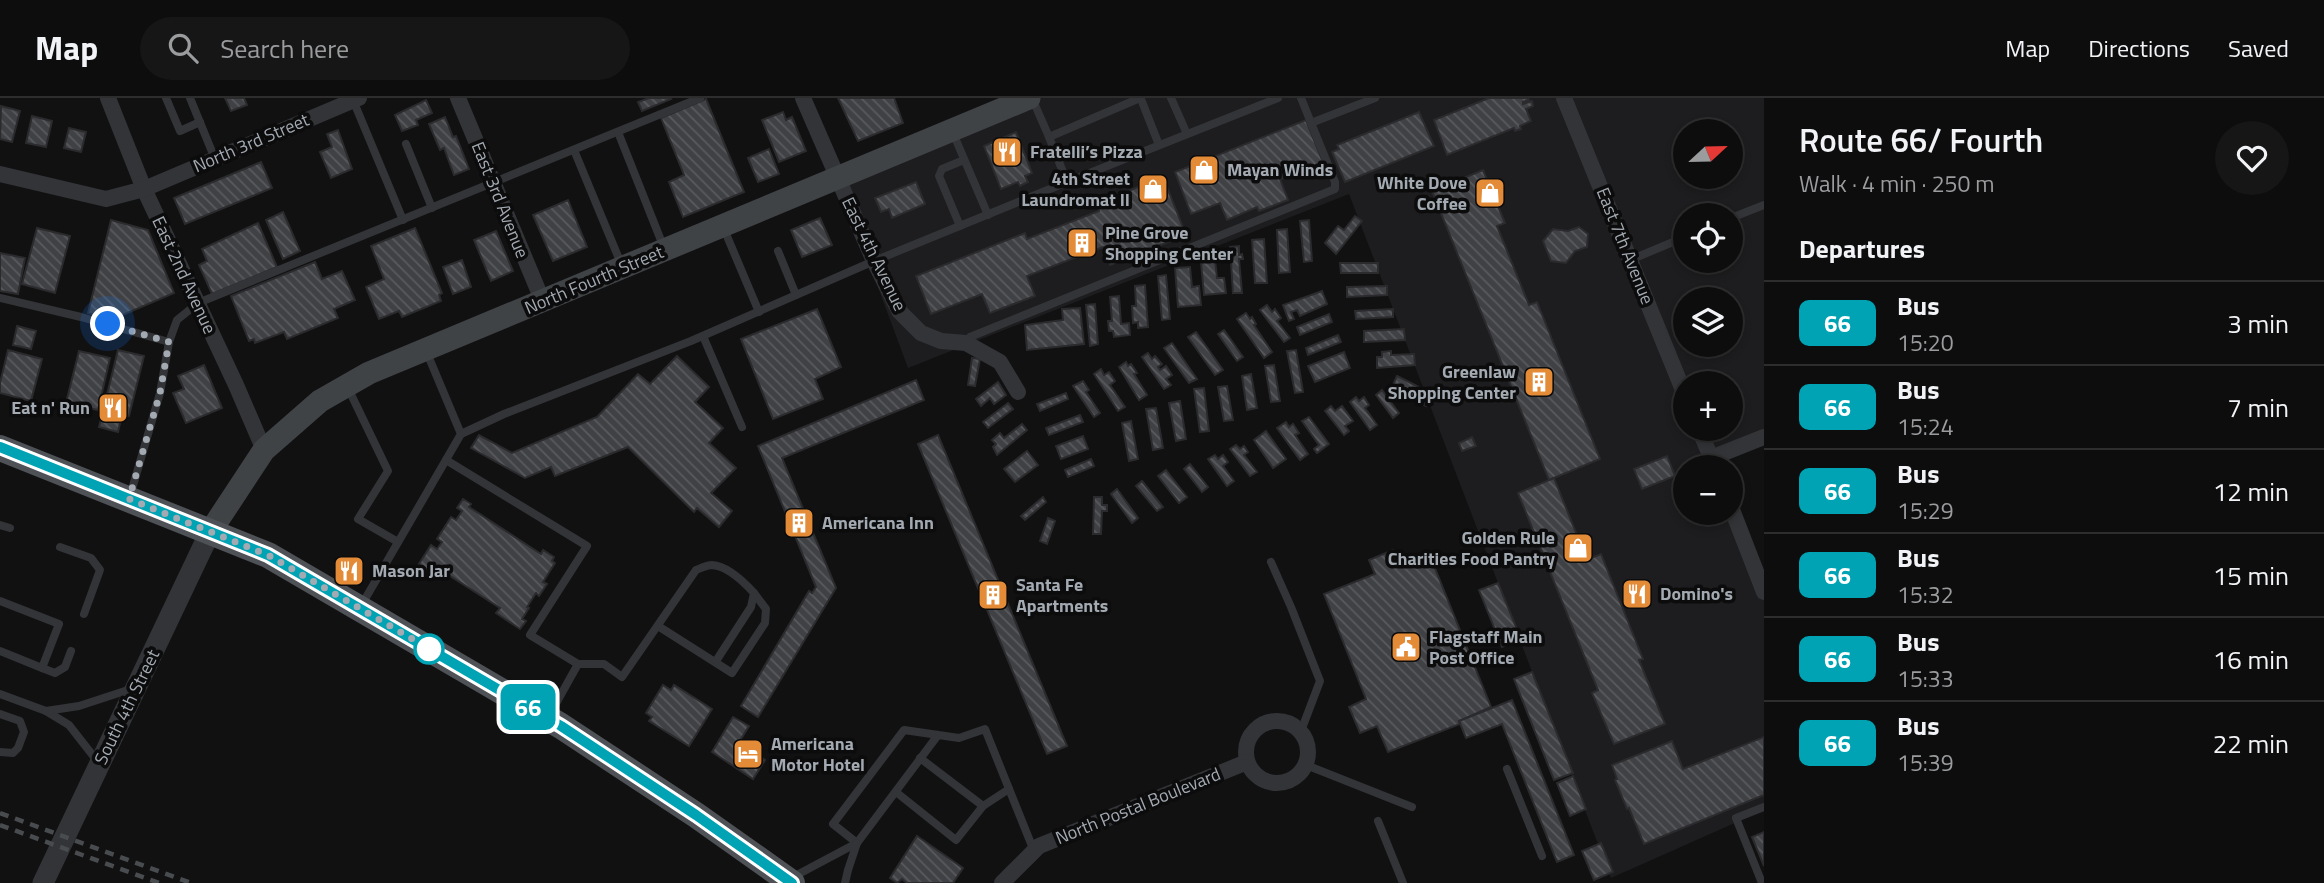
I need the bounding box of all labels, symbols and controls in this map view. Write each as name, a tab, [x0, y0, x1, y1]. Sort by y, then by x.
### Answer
search box	[140, 17, 630, 80]
text: Map	[35, 23, 98, 73]
icon: search	[164, 29, 202, 67]
text: Search here	[220, 29, 349, 68]
text: Map	[2005, 30, 2050, 66]
text: Directions	[2088, 30, 2190, 66]
text: Saved	[2228, 30, 2289, 66]
street label: North 3rd Street	[189, 106, 314, 179]
text: Route 66/ Fourth	[1799, 115, 2043, 165]
north arrow	[1673, 119, 1743, 189]
map controls	[1673, 119, 1743, 525]
button: heart	[2215, 121, 2289, 195]
restaurant icon: Fratelli’s Pizza	[990, 135, 1024, 169]
street label: East 3rd Avenue	[465, 138, 536, 262]
place label: Fratelli’s Pizza	[1030, 138, 1143, 165]
shop icon: Mayan Winds	[1187, 153, 1221, 187]
place label: Mayan Winds	[1227, 156, 1333, 183]
place label: 4th Street Laundromat II	[1021, 165, 1130, 213]
text: Walk · 4 min · 250 m	[1799, 166, 1995, 201]
place label: White Dove Coffee	[1377, 169, 1467, 217]
shop icon: 4th Street Laundromat II	[1136, 172, 1170, 206]
shop icon: White Dove Coffee	[1473, 176, 1507, 210]
street label: East 7th Avenue	[1590, 183, 1661, 308]
street label: East 4th Avenue	[835, 192, 914, 315]
button: locate	[1673, 203, 1743, 273]
street label: East 2nd Avenue	[145, 211, 224, 338]
place label: Pine Grove Shopping Center	[1105, 219, 1234, 267]
building icon: Pine Grove Shopping Center	[1065, 226, 1099, 260]
text: Departures	[1799, 229, 1925, 268]
street label: North Fourth Street	[520, 238, 668, 321]
text: Bus	[1897, 286, 1939, 325]
button: layers	[1673, 287, 1743, 357]
text: 3 min	[2227, 304, 2289, 343]
text: 66	[1824, 305, 1851, 341]
your location	[90, 306, 125, 341]
text: 15:20	[1897, 325, 1954, 360]
place label: Greenlaw Shopping Center	[1388, 358, 1516, 406]
building icon: Greenlaw Shopping Center	[1522, 365, 1556, 399]
text: Bus	[1897, 370, 1939, 409]
button: +	[1673, 371, 1743, 441]
text: 7 min	[2227, 388, 2289, 427]
text: 66	[1824, 389, 1851, 425]
restaurant icon: Eat n' Run	[96, 391, 130, 425]
place label: Eat n' Run	[11, 394, 90, 421]
text: 15:24	[1897, 409, 1954, 444]
text: Bus	[1897, 454, 1939, 493]
button: −	[1673, 455, 1743, 525]
text: 12 min	[2213, 472, 2289, 511]
text: 66	[1824, 473, 1851, 509]
text: 15:29	[1897, 493, 1954, 528]
building icon: Americana Inn	[782, 506, 816, 540]
place label: Americana Inn	[822, 509, 934, 536]
place label: Golden Rule Charities Food Pantry	[1388, 524, 1555, 572]
shop icon: Golden Rule Charities Food Pantry	[1561, 531, 1595, 565]
text: Bus	[1897, 538, 1939, 577]
restaurant icon: Mason Jar	[332, 554, 366, 588]
text: 15 min	[2213, 556, 2289, 595]
place label: Mason Jar	[372, 557, 450, 584]
text: 66	[1824, 557, 1851, 593]
place label: Santa Fe Apartments	[1016, 571, 1108, 619]
restaurant icon: Domino's	[1620, 577, 1654, 611]
text: 15:32	[1897, 577, 1954, 612]
building icon: Santa Fe Apartments	[976, 578, 1010, 612]
place label: Domino's	[1660, 580, 1733, 607]
text: Bus	[1897, 622, 1939, 661]
place label: Flagstaff Main Post Office	[1429, 623, 1543, 671]
public building icon: Flagstaff Main Post Office	[1389, 630, 1423, 664]
unlabelled marker	[414, 634, 444, 664]
text: 16 min	[2213, 640, 2289, 679]
text: 66	[1824, 641, 1851, 677]
street label: South 4th Street	[87, 644, 166, 769]
text: 15:33	[1897, 661, 1954, 696]
line badge: 66	[496, 684, 560, 730]
text: 66	[515, 689, 541, 725]
text: Bus	[1897, 706, 1939, 745]
text: 22 min	[2213, 724, 2289, 763]
text: 66	[1824, 725, 1851, 761]
place label: Americana Motor Hotel	[771, 730, 865, 778]
hotel icon: Americana Motor Hotel	[731, 737, 765, 771]
text: 15:39	[1897, 745, 1954, 780]
street label: North Postal Boulevard	[1051, 760, 1224, 851]

